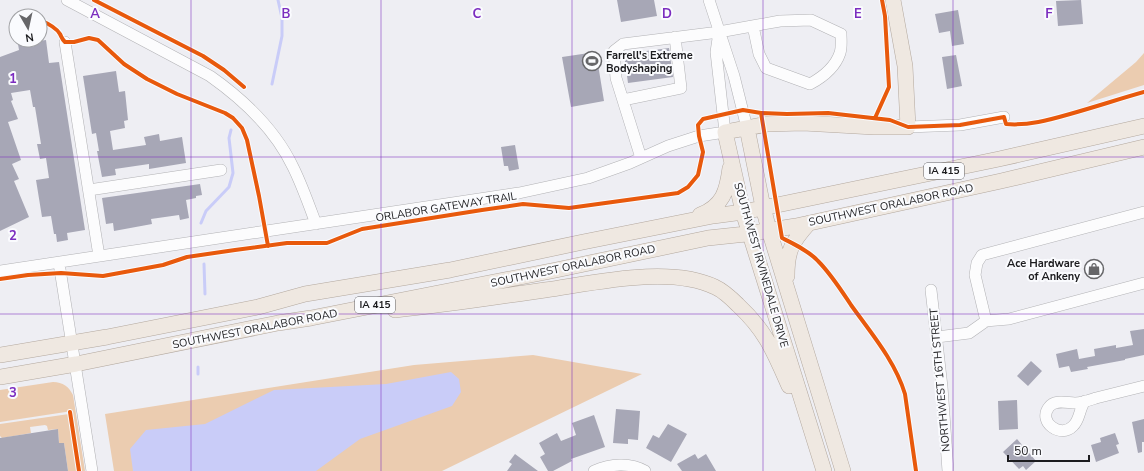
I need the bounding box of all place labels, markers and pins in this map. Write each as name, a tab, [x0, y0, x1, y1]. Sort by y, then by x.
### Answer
place label: Farrell's Extreme Bodyshaping	[606, 48, 693, 76]
sports icon: Farrell's Extreme Bodyshaping	[581, 50, 603, 72]
place label: Ace Hardware of Ankeny	[1007, 256, 1080, 284]
shop icon: Ace Hardware of Ankeny	[1083, 258, 1105, 280]

